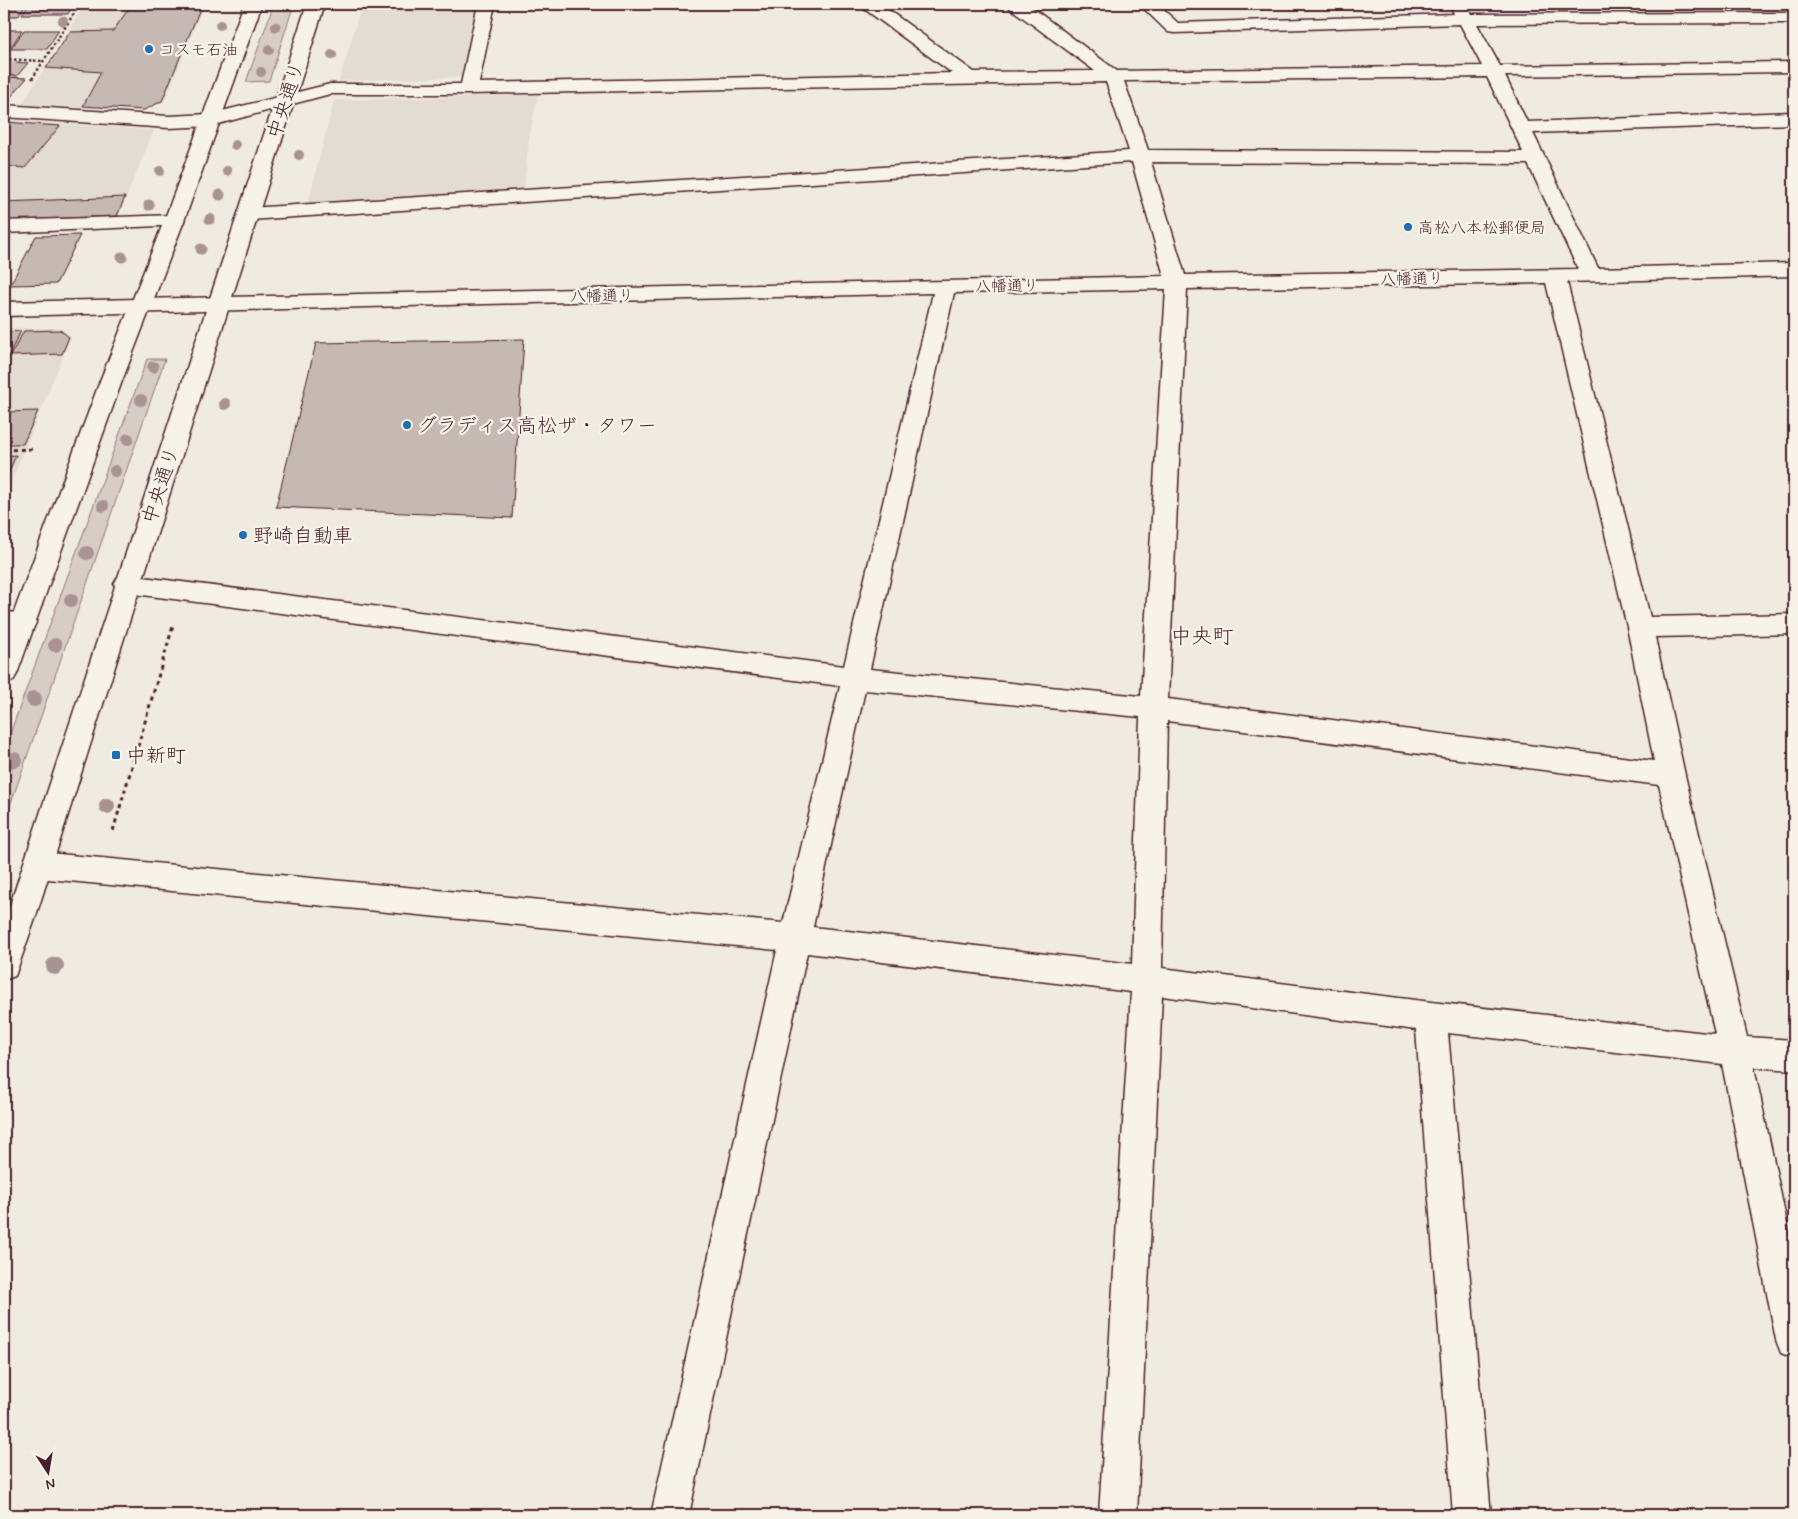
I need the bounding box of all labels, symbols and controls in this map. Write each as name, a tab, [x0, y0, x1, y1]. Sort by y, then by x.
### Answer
place label: コスモ石油	[159, 40, 238, 61]
marker: コスモ石油	[143, 43, 155, 55]
street label: 中央通り	[261, 58, 312, 143]
place label: 高松八本松郵便局	[1418, 218, 1546, 239]
marker: 高松八本松郵便局	[1402, 221, 1414, 233]
street label: 八幡通り	[1380, 268, 1444, 291]
street label: 八幡通り	[975, 275, 1039, 298]
street label: 八幡通り	[570, 285, 634, 308]
place label: グラディス高松ザ・タワー	[417, 413, 657, 440]
marker: グラディス高松ザ・タワー	[401, 419, 413, 431]
street label: 中央通り	[136, 443, 187, 528]
place label: 野崎自動車	[253, 523, 353, 550]
marker: 野崎自動車	[237, 529, 249, 541]
district label: 中央町	[1171, 623, 1234, 651]
place label: 中新町	[126, 743, 186, 770]
marker: 中新町	[110, 749, 122, 761]
north arrow	[22, 1446, 72, 1496]
text: N	[44, 1474, 57, 1494]

